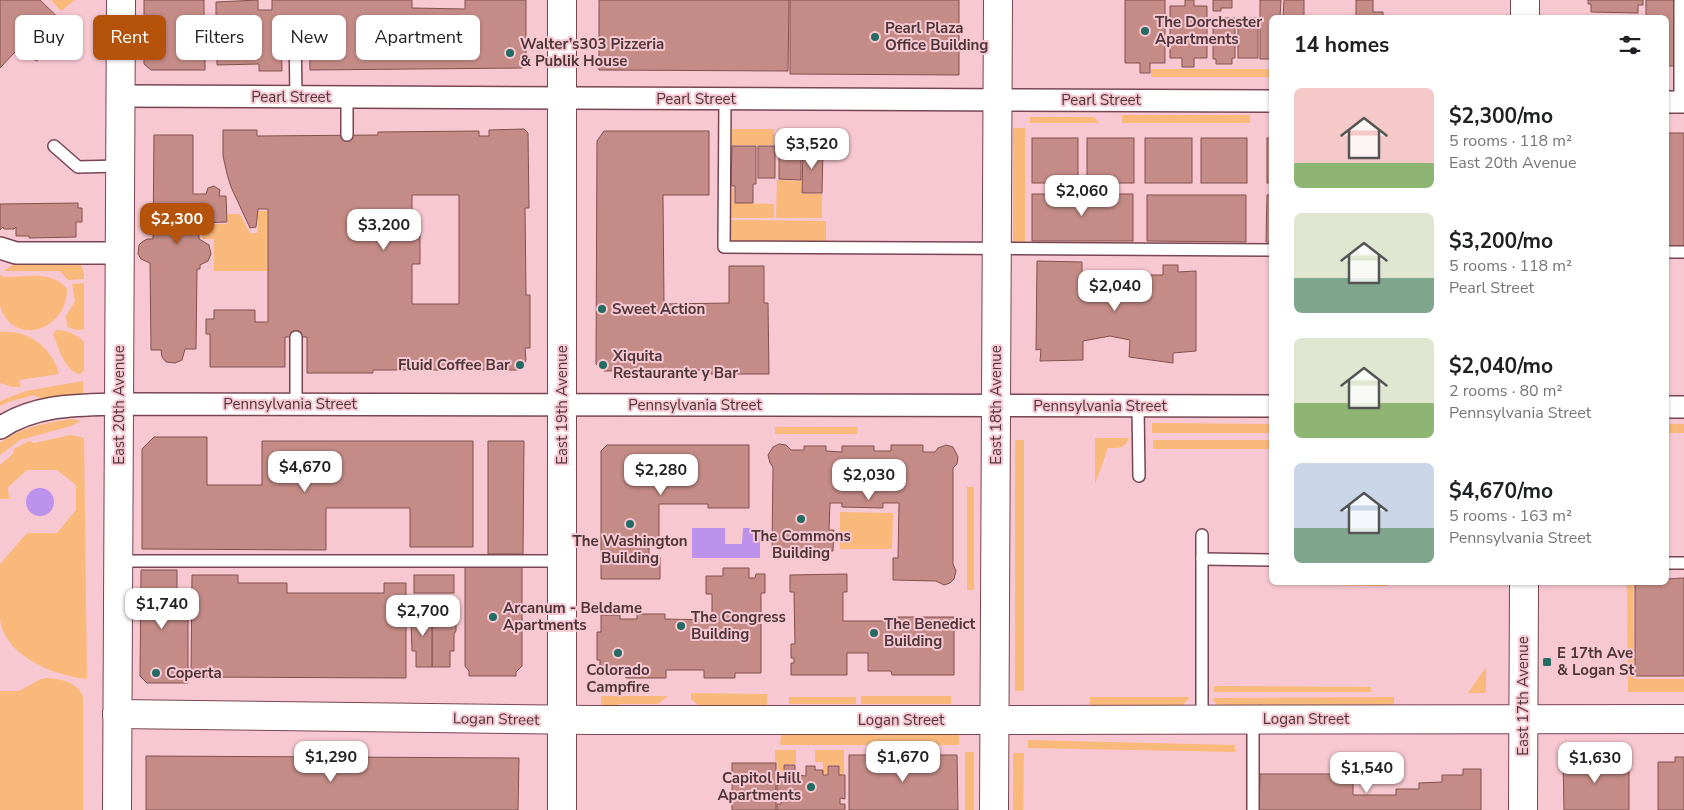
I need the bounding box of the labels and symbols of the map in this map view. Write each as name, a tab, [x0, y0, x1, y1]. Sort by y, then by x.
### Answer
place label: The Dorchester Apartments	[1155, 12, 1262, 49]
place label: Pearl Plaza Office Building	[885, 18, 988, 55]
marker: The Dorchester Apartments	[1139, 25, 1151, 37]
marker: Pearl Plaza Office Building	[869, 31, 881, 43]
place label: Walter’s303 Pizzeria & Publik House	[520, 34, 664, 71]
marker: Walter’s303 Pizzeria & Publik House	[504, 47, 516, 59]
street label: Pearl Street	[251, 87, 332, 107]
street label: Pearl Street	[656, 89, 737, 109]
street label: Pearl Street	[1061, 90, 1142, 110]
pin: $3,520	[771, 128, 853, 170]
pin: $2,060	[1041, 174, 1123, 217]
pin: $2,300	[136, 202, 218, 245]
pin: $3,200	[343, 208, 425, 251]
pin: $2,040	[1074, 270, 1156, 312]
place label: Sweet Action	[612, 299, 705, 319]
marker: Sweet Action	[596, 303, 608, 315]
street label: East 20th Avenue	[109, 345, 129, 465]
street label: East 19th Avenue	[552, 345, 572, 465]
street label: East 18th Avenue	[986, 345, 1006, 465]
place label: Xiquita Restaurante y Bar	[612, 346, 738, 383]
place label: Fluid Coffee Bar	[398, 355, 510, 375]
marker: Fluid Coffee Bar	[514, 359, 526, 371]
marker: Xiquita Restaurante y Bar	[597, 359, 609, 371]
street label: Pennsylvania Street	[223, 394, 357, 414]
street label: Pennsylvania Street	[628, 395, 762, 415]
street label: Pennsylvania Street	[1033, 396, 1167, 416]
pin: $4,670	[264, 450, 346, 493]
pin: $2,280	[620, 454, 702, 496]
pin: $2,030	[828, 458, 910, 501]
marker: The Commons Building	[795, 513, 807, 525]
marker: The Washington Building	[624, 518, 636, 530]
place label: The Commons Building	[751, 526, 851, 563]
place label: The Washington Building	[572, 531, 688, 568]
pin: $1,740	[121, 588, 203, 630]
pin: $2,700	[382, 594, 464, 637]
place label: Arcanum - Beldame Apartments	[503, 598, 642, 635]
place label: The Congress Building	[691, 607, 786, 644]
marker: Arcanum - Beldame Apartments	[487, 611, 499, 623]
place label: The Benedict Building	[884, 614, 976, 651]
marker: The Congress Building	[675, 620, 687, 632]
marker: The Benedict Building	[868, 627, 880, 639]
street label: East 17th Avenue	[1513, 636, 1533, 756]
place label: E 17th Ave & Logan St	[1557, 643, 1634, 680]
marker: Colorado Campfire	[612, 647, 624, 659]
marker: E 17th Ave & Logan St	[1541, 656, 1553, 668]
place label: Colorado Campfire	[586, 660, 650, 697]
place label: Coperta	[166, 663, 222, 683]
marker: Coperta	[150, 667, 162, 679]
street label: Logan Street	[453, 708, 540, 730]
street label: Logan Street	[1263, 709, 1350, 729]
street label: Logan Street	[858, 710, 945, 730]
pin: $1,290	[290, 740, 372, 783]
pin: $1,670	[862, 740, 944, 783]
pin: $1,630	[1554, 742, 1636, 784]
pin: $1,540	[1326, 752, 1408, 794]
place label: Capitol Hill Apartments	[717, 768, 801, 805]
marker: Capitol Hill Apartments	[805, 781, 817, 793]

